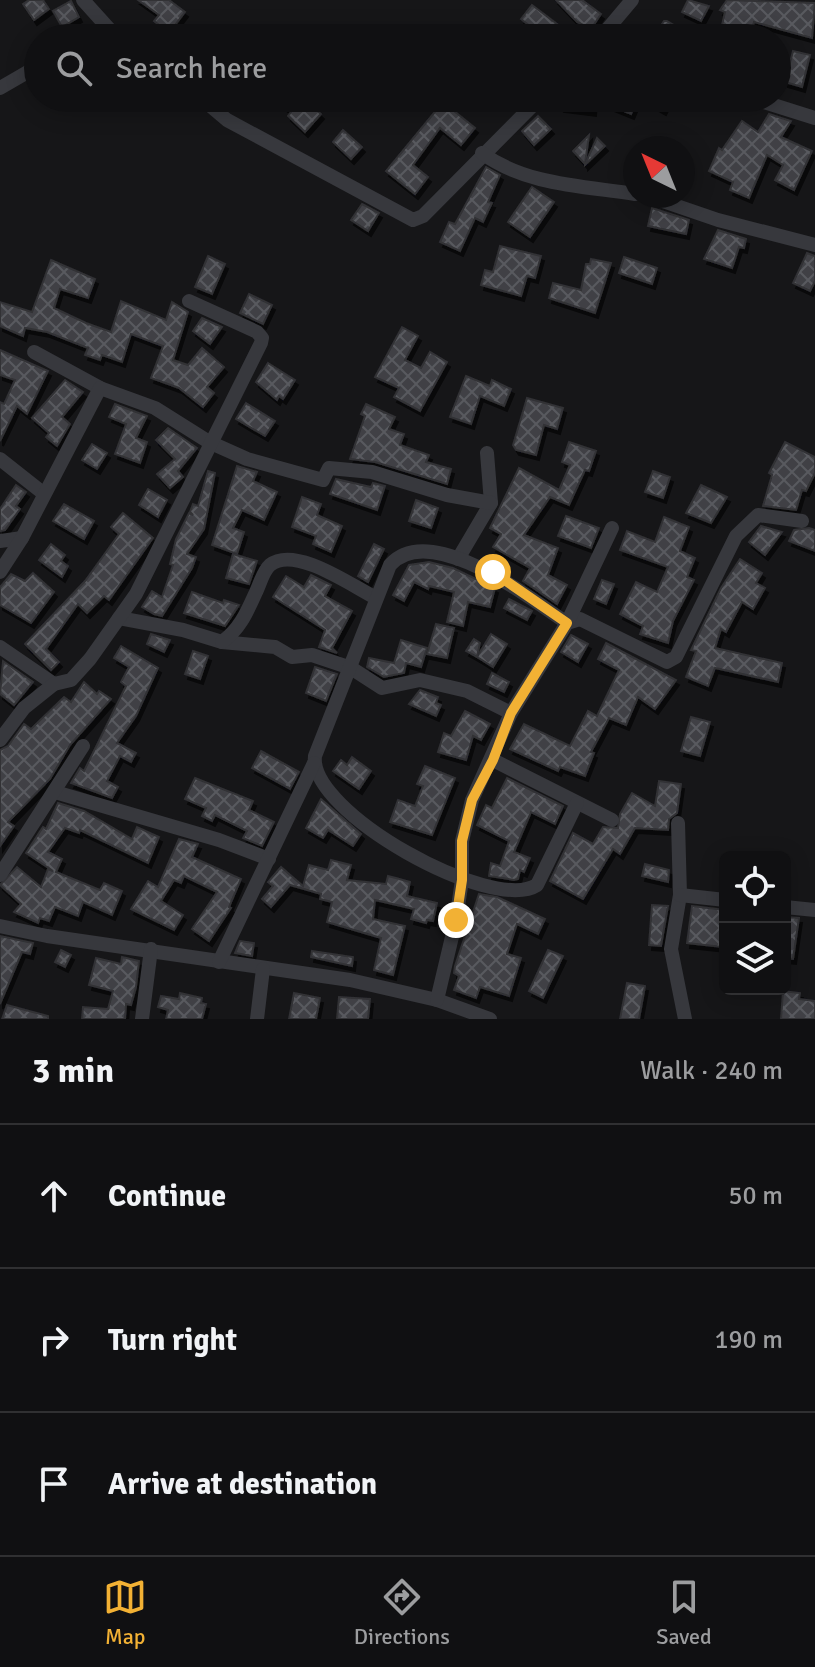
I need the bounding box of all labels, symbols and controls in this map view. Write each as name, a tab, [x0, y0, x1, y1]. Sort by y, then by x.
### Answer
search box	[24, 24, 791, 112]
icon: search	[52, 46, 96, 90]
text: Search here	[116, 50, 267, 87]
north arrow	[623, 136, 695, 208]
route start	[475, 554, 511, 590]
map controls	[719, 851, 791, 995]
button: locate	[719, 851, 791, 923]
route end	[438, 902, 474, 938]
button: layers	[719, 923, 791, 995]
text: 3 min	[32, 1050, 114, 1092]
text: Walk · 240 m	[640, 1055, 783, 1087]
icon: ahead	[32, 1174, 76, 1218]
text: Continue	[108, 1178, 226, 1215]
text: 50 m	[728, 1180, 783, 1212]
icon: right	[32, 1318, 76, 1362]
text: Turn right	[108, 1322, 237, 1359]
text: 190 m	[714, 1324, 783, 1356]
icon: arrive	[32, 1462, 76, 1506]
text: Arrive at destination	[108, 1466, 377, 1503]
tab: Map	[103, 1575, 147, 1650]
tab: Directions	[354, 1575, 450, 1650]
tab: Saved	[656, 1575, 712, 1650]

